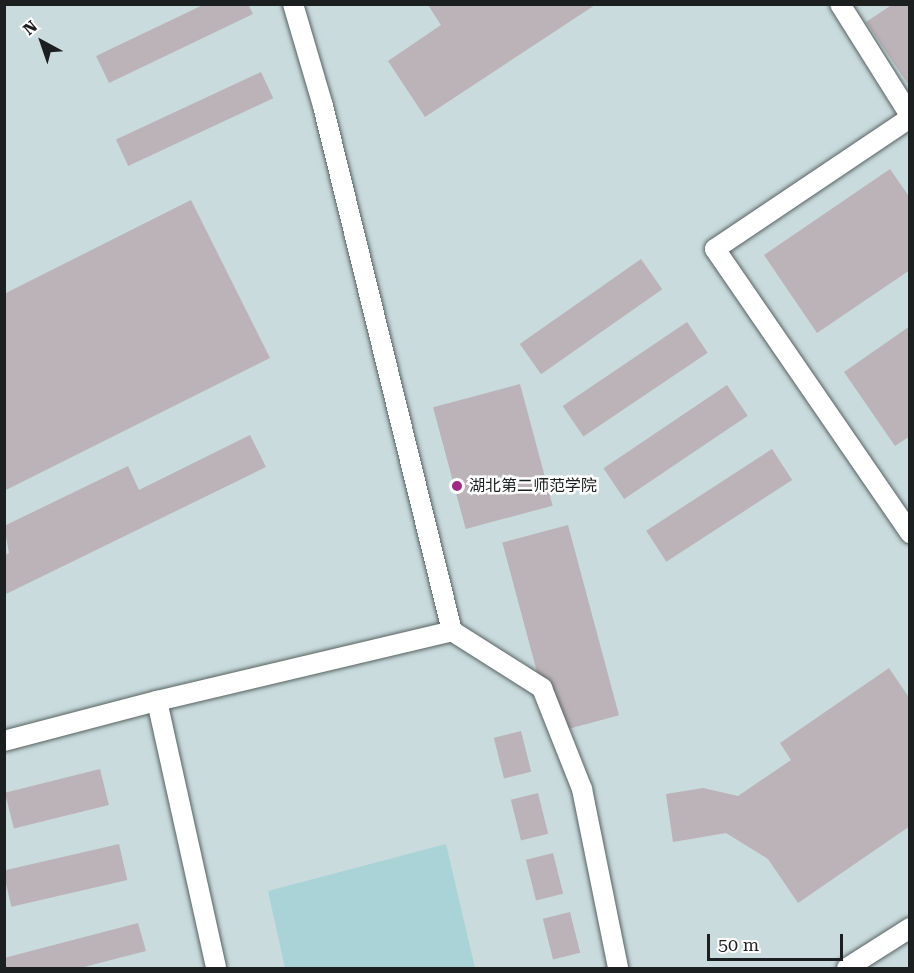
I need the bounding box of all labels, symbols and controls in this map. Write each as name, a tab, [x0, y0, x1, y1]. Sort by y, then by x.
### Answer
north arrow	[12, 12, 72, 72]
text: N	[19, 17, 41, 39]
place label: 湖北第二师范学院	[469, 476, 597, 496]
marker: 湖北第二师范学院	[450, 479, 464, 493]
scale bar	[710, 922, 846, 960]
text: 50 m	[718, 934, 759, 955]

